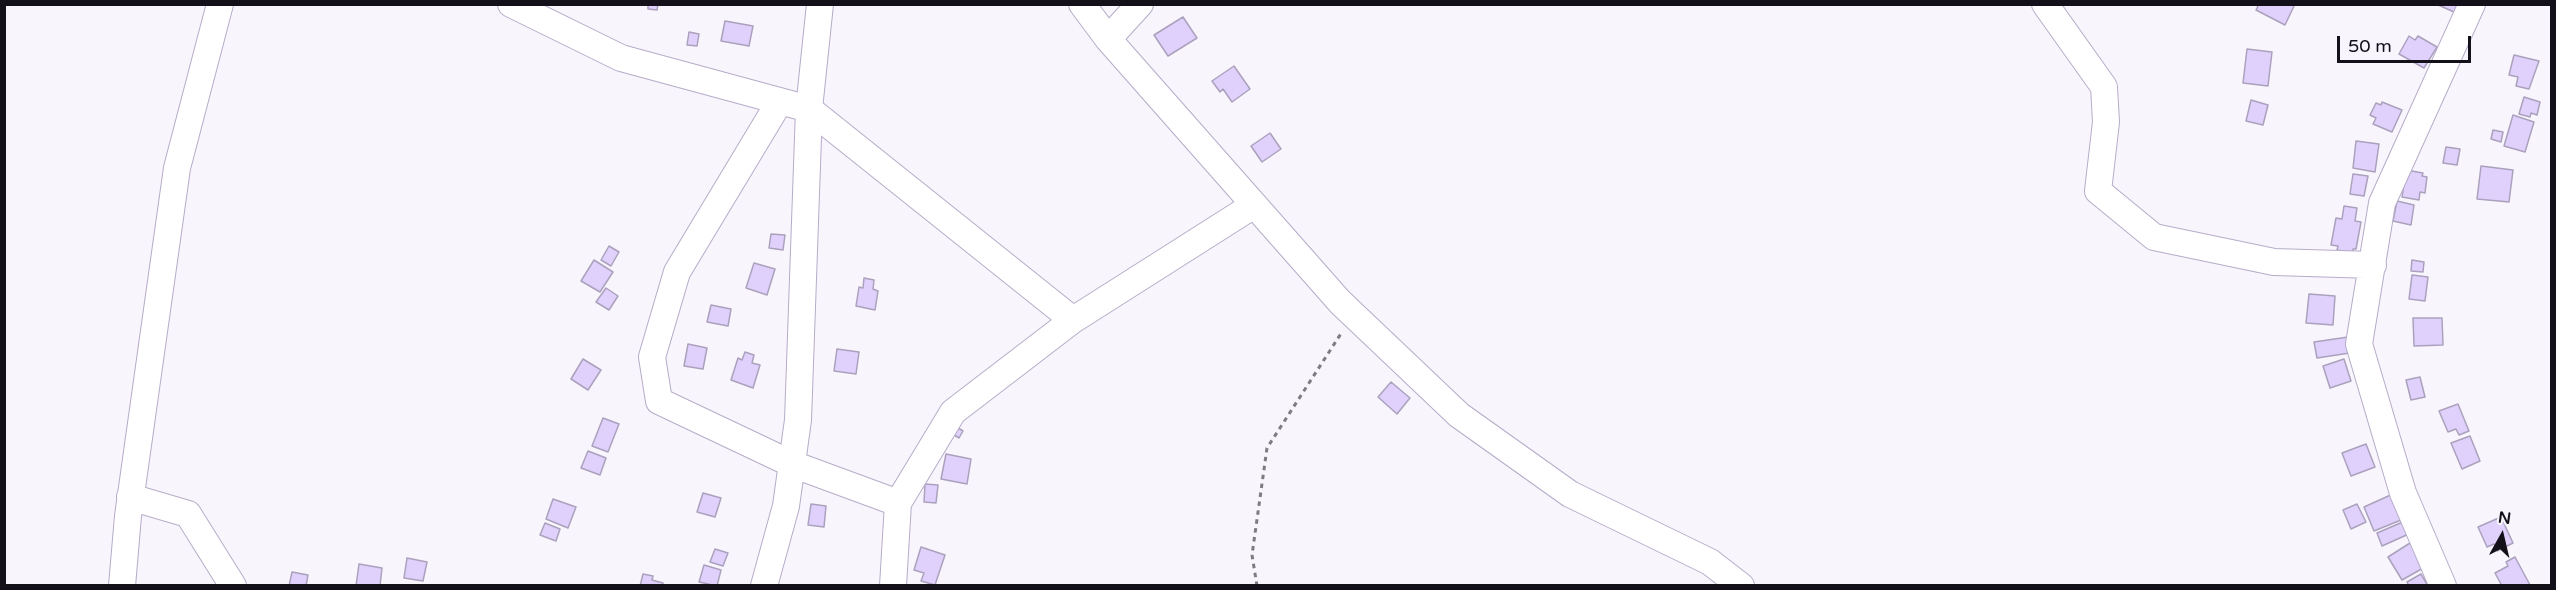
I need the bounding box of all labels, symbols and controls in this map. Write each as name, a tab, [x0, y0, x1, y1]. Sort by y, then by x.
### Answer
scale bar	[2340, 24, 2474, 62]
text: 50 m	[2348, 35, 2392, 57]
north arrow	[2472, 506, 2532, 566]
text: N	[2497, 507, 2512, 529]

